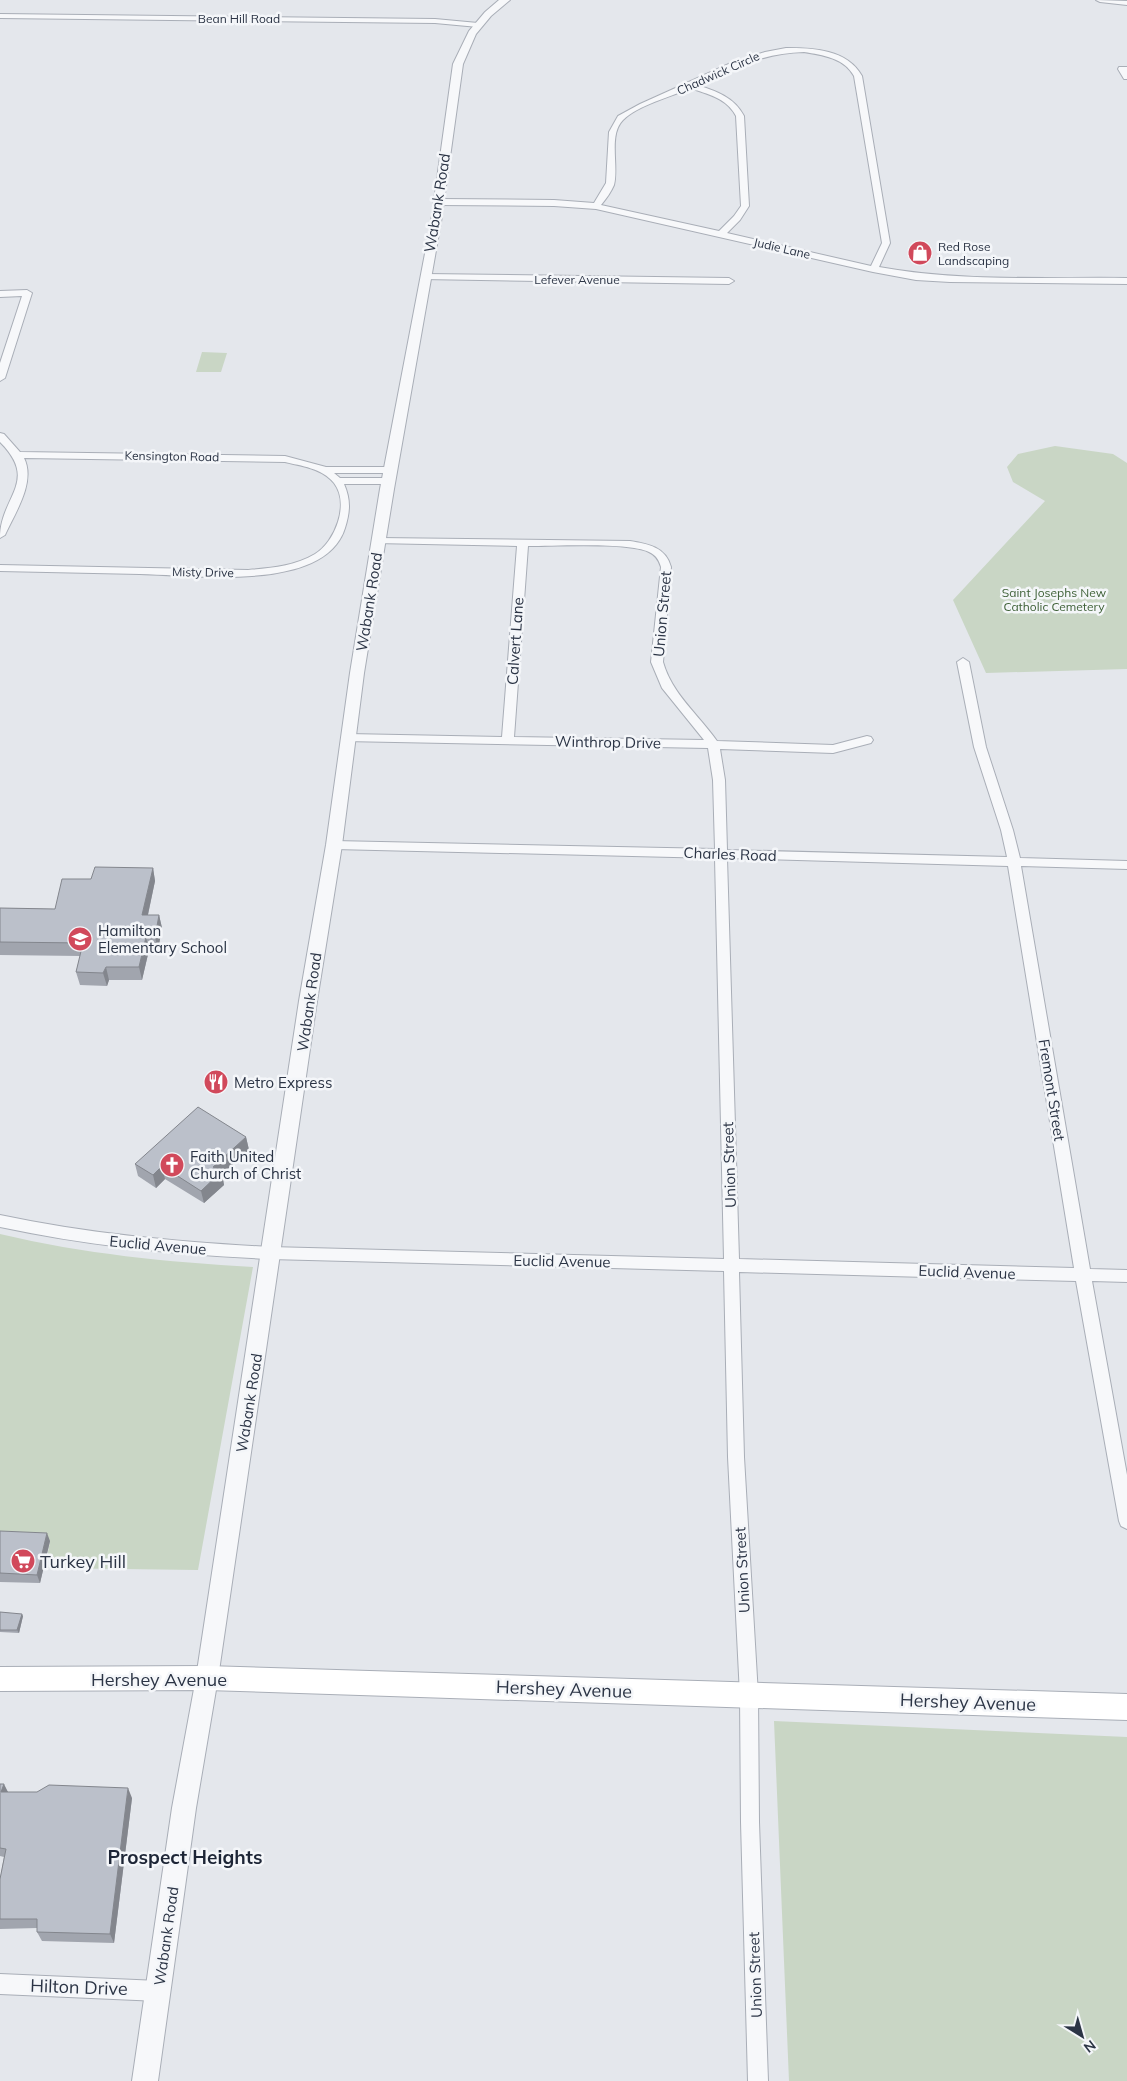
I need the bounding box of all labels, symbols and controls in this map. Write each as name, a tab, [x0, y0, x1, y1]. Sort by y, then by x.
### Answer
street label: Bean Hill Road	[198, 11, 280, 26]
street label: Chadwick Circle	[674, 48, 762, 98]
street label: Wabank Road	[420, 152, 454, 254]
street label: Judie Lane	[752, 234, 812, 262]
place label: Red Rose Landscaping	[938, 239, 1009, 268]
shop icon: Red Rose Landscaping	[907, 240, 933, 266]
street label: Lefever Avenue	[534, 272, 620, 287]
street label: Kensington Road	[125, 448, 219, 464]
street label: Wabank Road	[352, 551, 386, 653]
street label: Misty Drive	[172, 564, 234, 580]
street label: Union Street	[649, 570, 675, 658]
park label: Saint Josephs New Catholic Cemetery	[1002, 585, 1107, 614]
street label: Calvert Lane	[502, 597, 528, 685]
street label: Winthrop Drive	[555, 732, 661, 752]
street label: Charles Road	[683, 843, 777, 865]
place label: Hamilton Elementary School	[98, 921, 227, 957]
school or university icon: Hamilton Elementary School	[67, 926, 93, 952]
street label: Wabank Road	[293, 951, 325, 1053]
street label: Fremont Street	[1035, 1038, 1069, 1142]
restaurant icon: Metro Express	[203, 1069, 229, 1095]
place label: Metro Express	[234, 1073, 332, 1092]
street label: Union Street	[718, 1122, 740, 1208]
place label: Faith United Church of Christ	[190, 1147, 301, 1183]
church icon: Faith United Church of Christ	[159, 1152, 185, 1178]
street label: Euclid Avenue	[109, 1231, 207, 1259]
street label: Euclid Avenue	[513, 1251, 611, 1271]
street label: Euclid Avenue	[918, 1261, 1016, 1283]
street label: Wabank Road	[232, 1352, 266, 1454]
street label: Union Street	[730, 1527, 754, 1613]
supermarket icon: Turkey Hill	[10, 1548, 36, 1574]
place label: Turkey Hill	[40, 1550, 126, 1573]
street label: Hershey Avenue	[91, 1668, 227, 1691]
street label: Hershey Avenue	[496, 1675, 632, 1703]
street label: Hershey Avenue	[900, 1688, 1036, 1716]
district label: Prospect Heights	[108, 1845, 262, 1869]
street label: Wabank Road	[150, 1885, 182, 1987]
street label: Union Street	[744, 1932, 766, 2018]
street label: Hilton Drive	[30, 1974, 128, 2000]
north arrow	[1057, 2011, 1107, 2061]
text: N	[1080, 2036, 1099, 2057]

